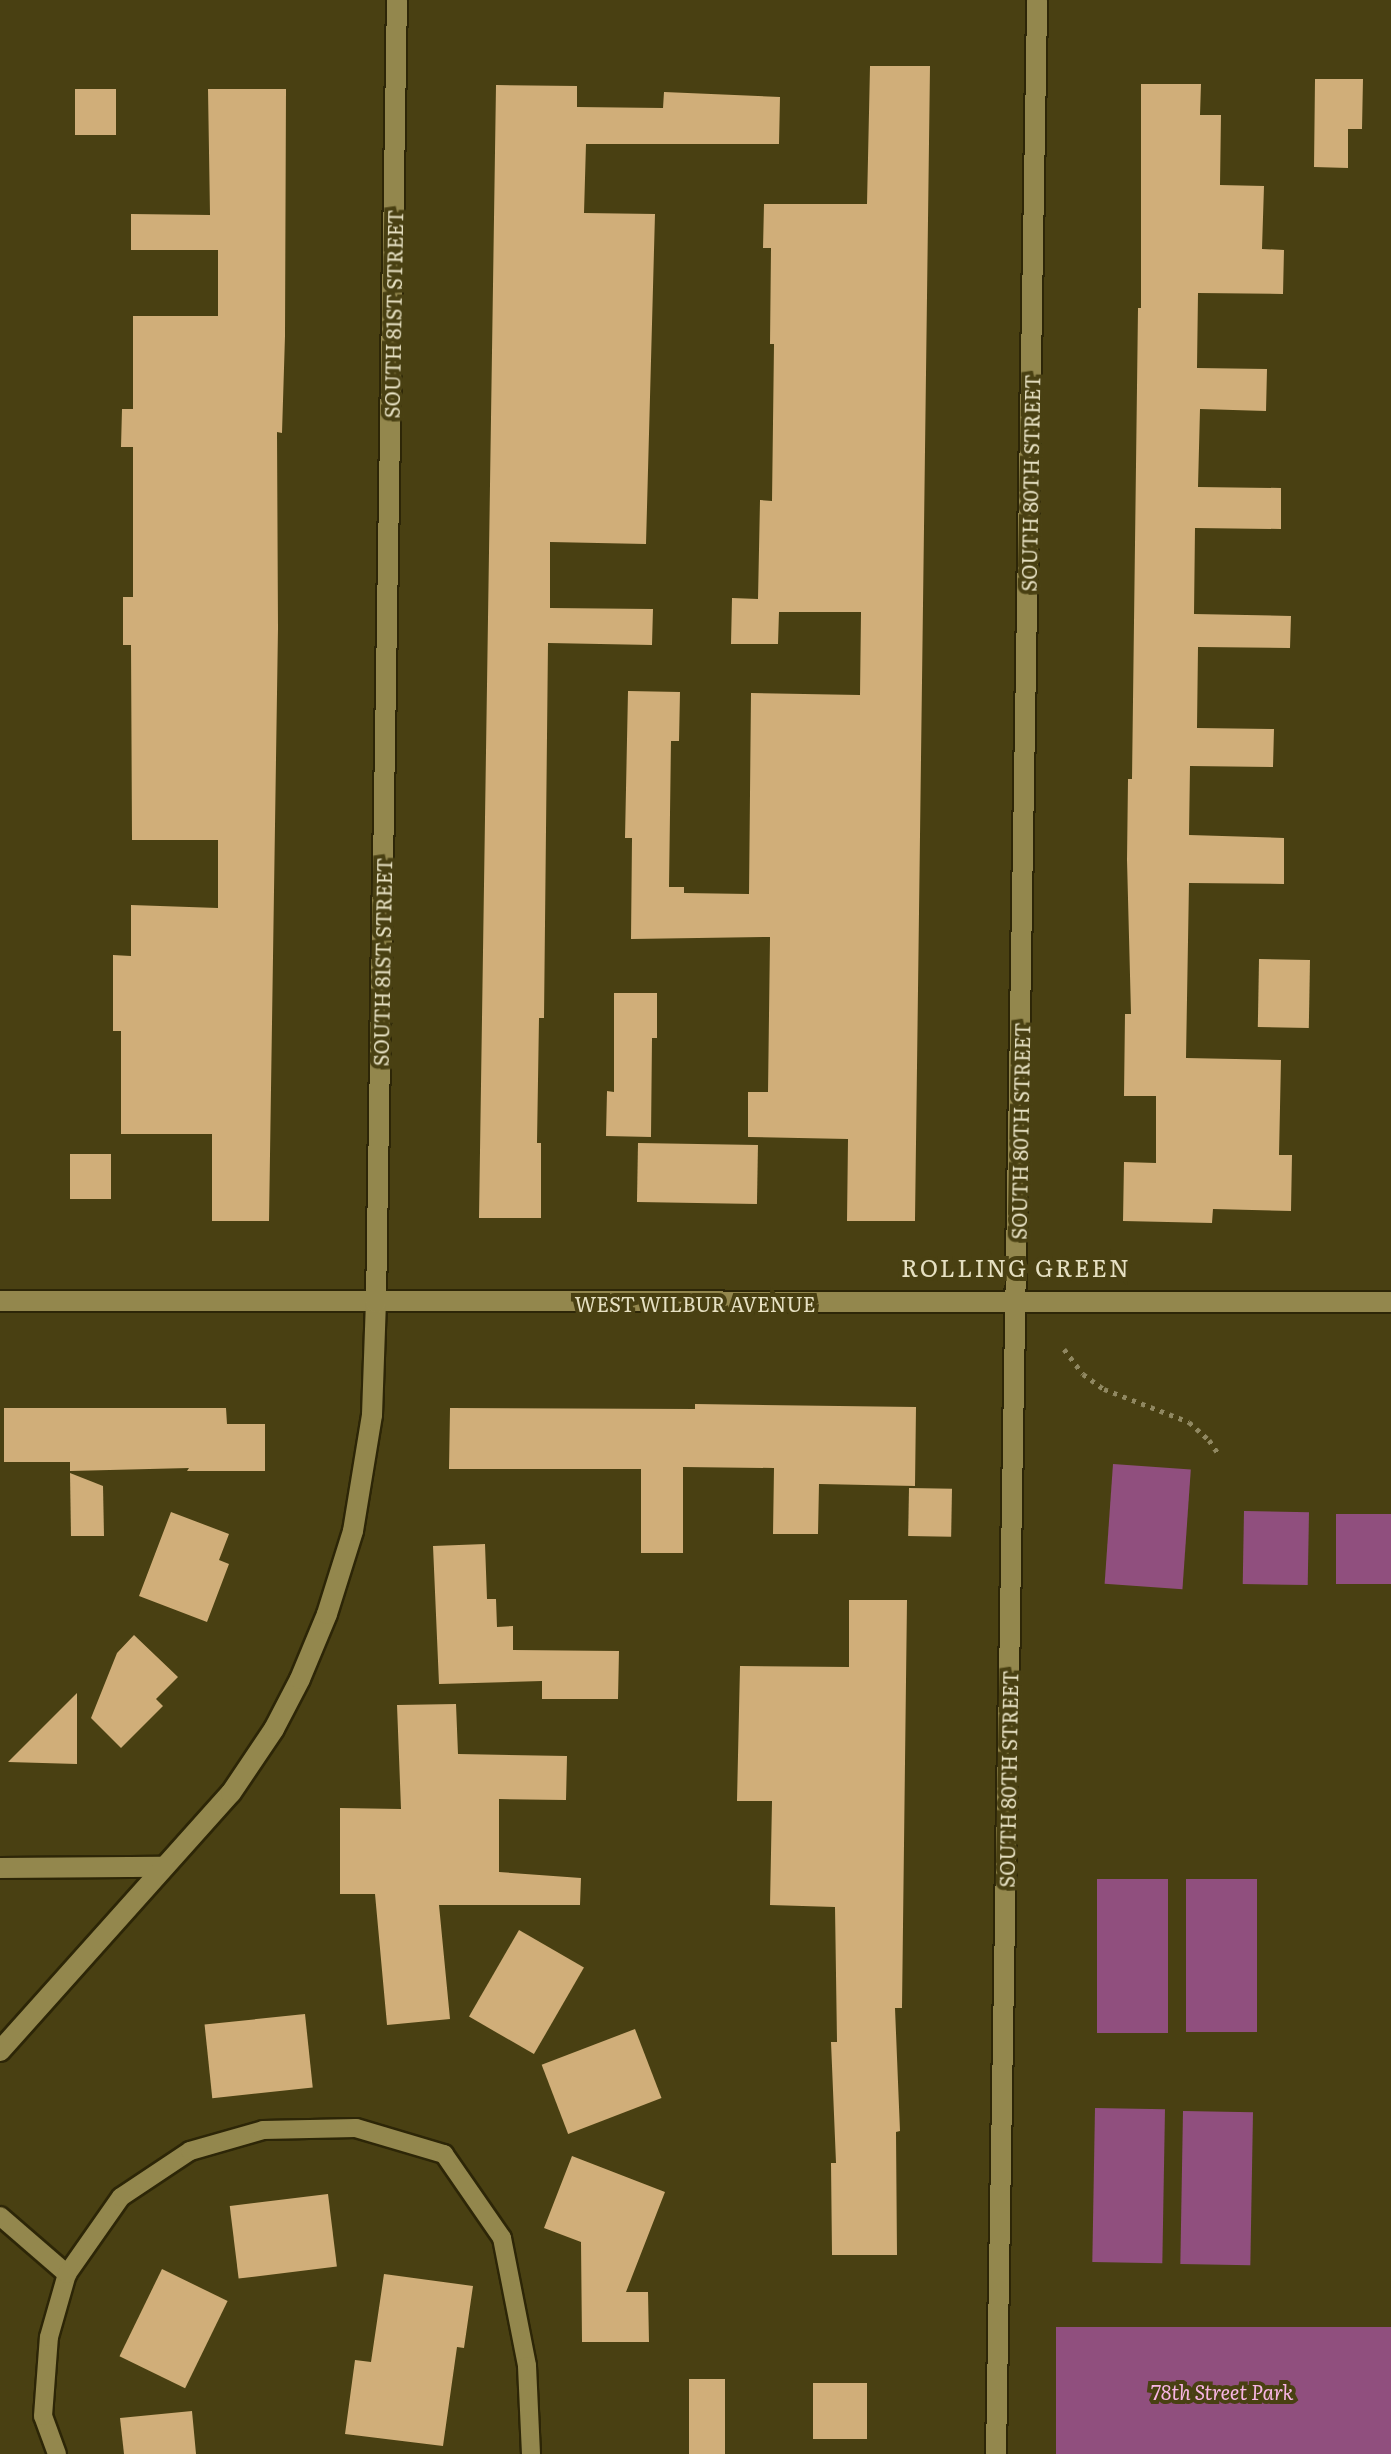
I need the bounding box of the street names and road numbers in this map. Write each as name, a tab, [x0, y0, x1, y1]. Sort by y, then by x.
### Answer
street label: SOUTH 81ST STREET	[379, 209, 407, 419]
street label: SOUTH 80TH STREET	[1016, 374, 1044, 592]
street label: SOUTH 81ST STREET	[368, 857, 396, 1067]
street label: SOUTH 80TH STREET	[1006, 1022, 1034, 1240]
street label: WEST WILBUR AVENUE	[574, 1291, 816, 1315]
street label: SOUTH 80TH STREET	[994, 1670, 1022, 1888]

